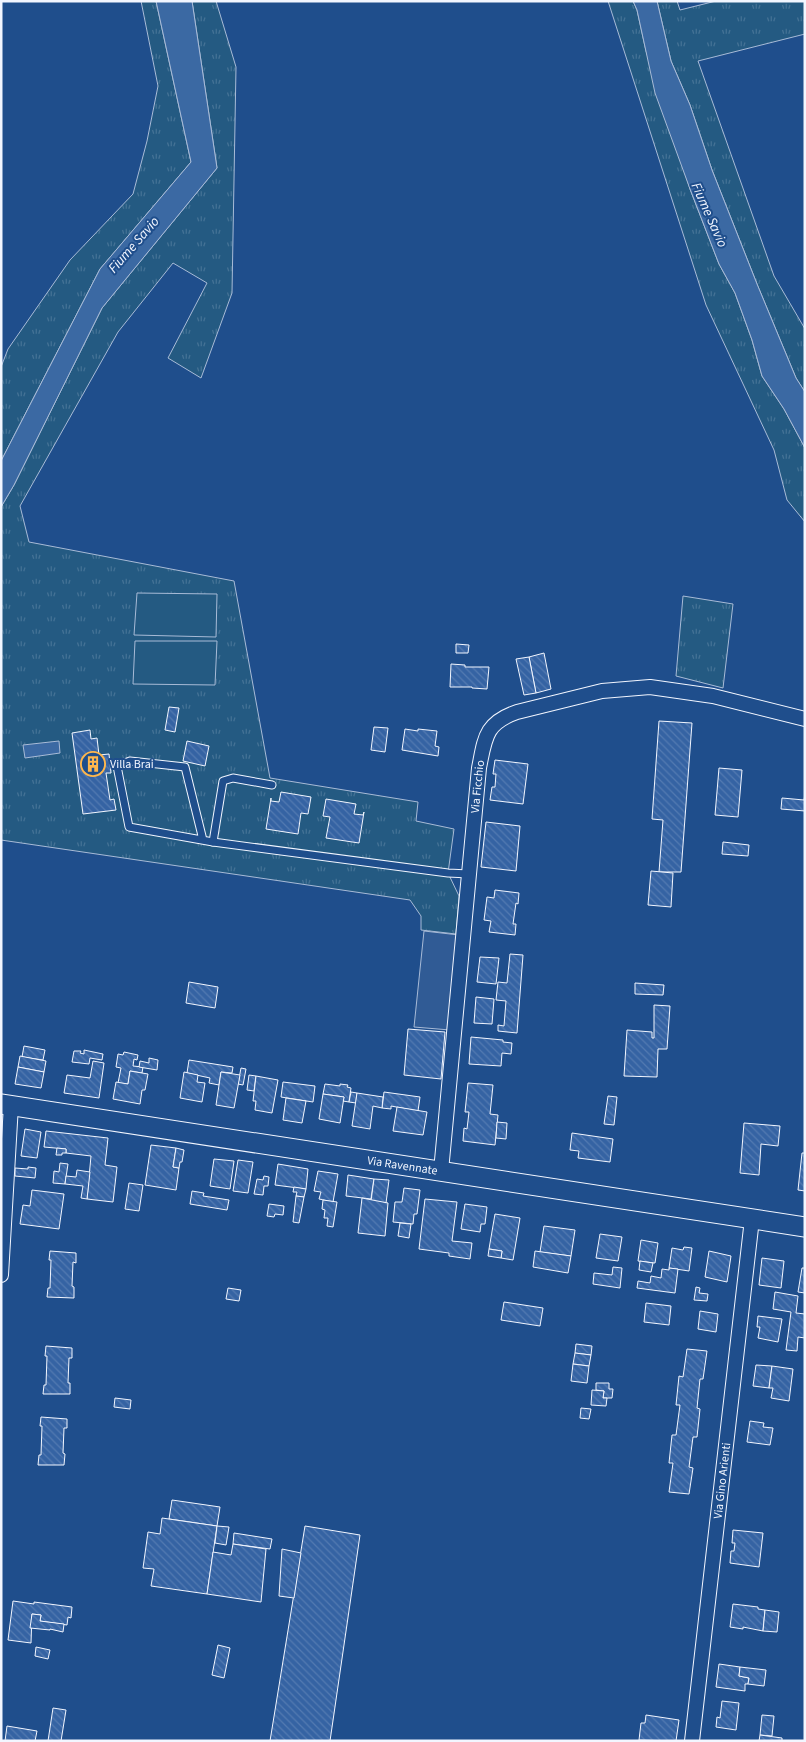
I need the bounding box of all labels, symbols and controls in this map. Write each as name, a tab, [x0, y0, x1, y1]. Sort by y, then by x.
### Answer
water label: Fiume Savio	[686, 179, 732, 251]
water label: Fiume Savio	[104, 212, 164, 278]
building icon: Villa Brai	[80, 751, 106, 777]
place label: Villa Brai	[110, 756, 154, 773]
street label: Via Ficchio	[466, 759, 489, 814]
street label: Via Ravennate	[366, 1152, 439, 1179]
street label: Via Gino Arienti	[709, 1442, 735, 1520]

